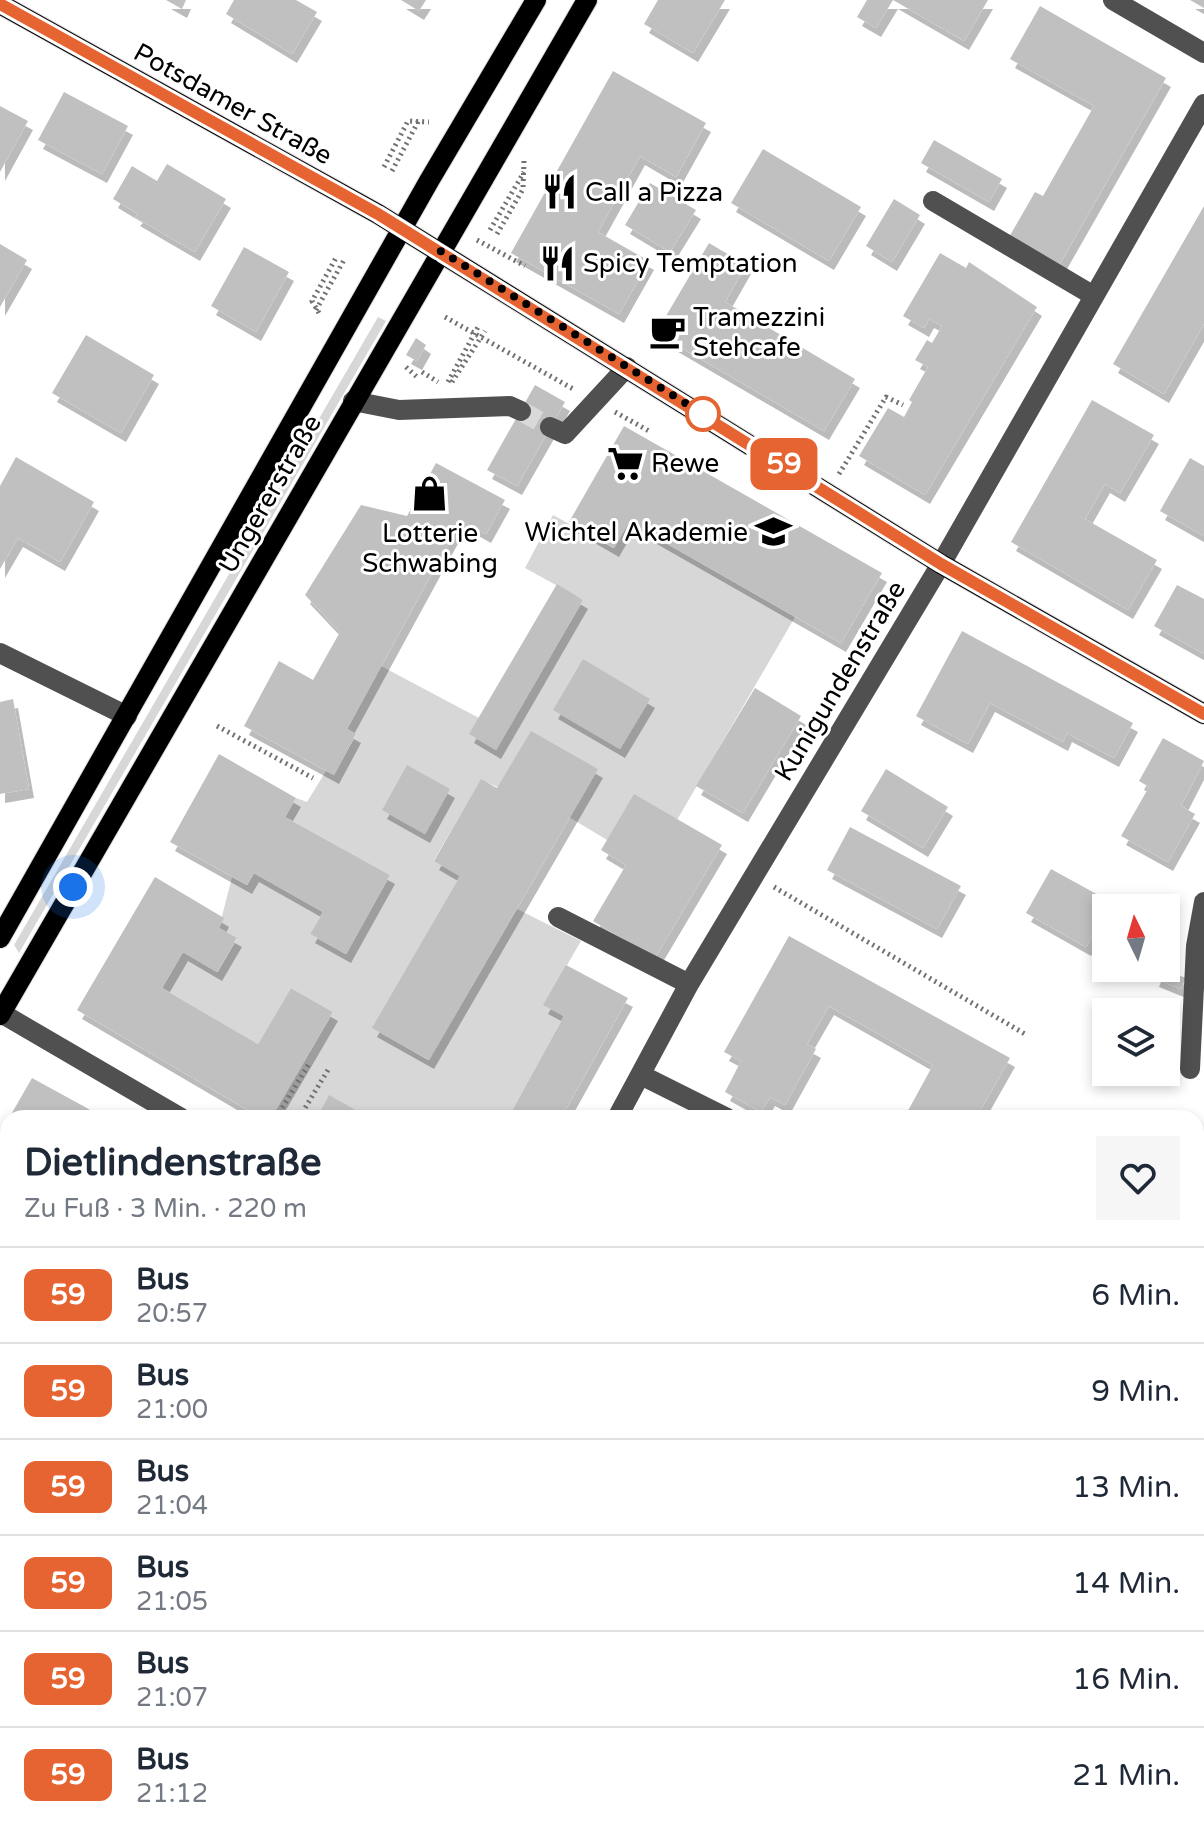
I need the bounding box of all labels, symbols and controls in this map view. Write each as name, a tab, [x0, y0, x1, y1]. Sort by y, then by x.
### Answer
street label: Potsdamer Straße	[128, 37, 338, 171]
restaurant icon: Call a Pizza	[540, 173, 578, 211]
place label: Call a Pizza	[585, 177, 723, 208]
restaurant icon: Spicy Temptation	[538, 244, 576, 282]
place label: Spicy Temptation	[583, 248, 798, 279]
place label: Tramezzini Stehcafe	[693, 302, 825, 363]
cafe icon: Tramezzini Stehcafe	[648, 313, 686, 351]
unlabelled marker	[686, 397, 720, 431]
street label: Ungererstraße	[212, 409, 328, 579]
line badge: 59	[748, 438, 820, 490]
supermarket icon: Rewe	[606, 444, 644, 482]
text: 59	[766, 447, 802, 481]
place label: Rewe	[651, 448, 719, 479]
shop icon: Lotterie Schwabing	[411, 475, 449, 513]
school or university icon: Wichtel Akademie	[755, 513, 793, 551]
place label: Wichtel Akademie	[524, 517, 748, 548]
place label: Lotterie Schwabing	[362, 518, 498, 579]
street label: Kunigundenstraße	[768, 575, 912, 787]
your location	[53, 867, 93, 907]
north arrow	[1092, 894, 1180, 982]
map controls	[1092, 894, 1180, 1086]
button: layers	[1092, 998, 1180, 1086]
button: heart	[1096, 1136, 1180, 1220]
text: Dietlindenstraße	[24, 1140, 321, 1186]
text: Zu Fuß · 3 Min. · 220 m	[24, 1193, 307, 1224]
text: Bus	[136, 1261, 189, 1298]
text: 6 Min.	[1091, 1277, 1180, 1314]
text: 59	[50, 1278, 86, 1312]
text: 20:57	[136, 1298, 208, 1329]
text: Bus	[136, 1357, 189, 1394]
text: 9 Min.	[1091, 1373, 1180, 1410]
text: 59	[50, 1374, 86, 1408]
text: 21:00	[136, 1394, 208, 1425]
text: Bus	[136, 1453, 189, 1490]
text: 13 Min.	[1072, 1469, 1180, 1506]
text: 59	[50, 1470, 86, 1504]
text: 21:04	[136, 1490, 208, 1521]
text: Bus	[136, 1549, 189, 1586]
text: 14 Min.	[1072, 1565, 1180, 1602]
text: 59	[50, 1566, 86, 1600]
text: 21:05	[136, 1586, 208, 1617]
text: Bus	[136, 1645, 189, 1682]
text: 16 Min.	[1072, 1661, 1180, 1698]
text: 59	[50, 1662, 86, 1696]
text: 21:07	[136, 1682, 208, 1713]
text: Bus	[136, 1741, 189, 1778]
text: 21 Min.	[1072, 1757, 1180, 1794]
text: 59	[50, 1758, 86, 1792]
text: 21:12	[136, 1778, 208, 1809]

